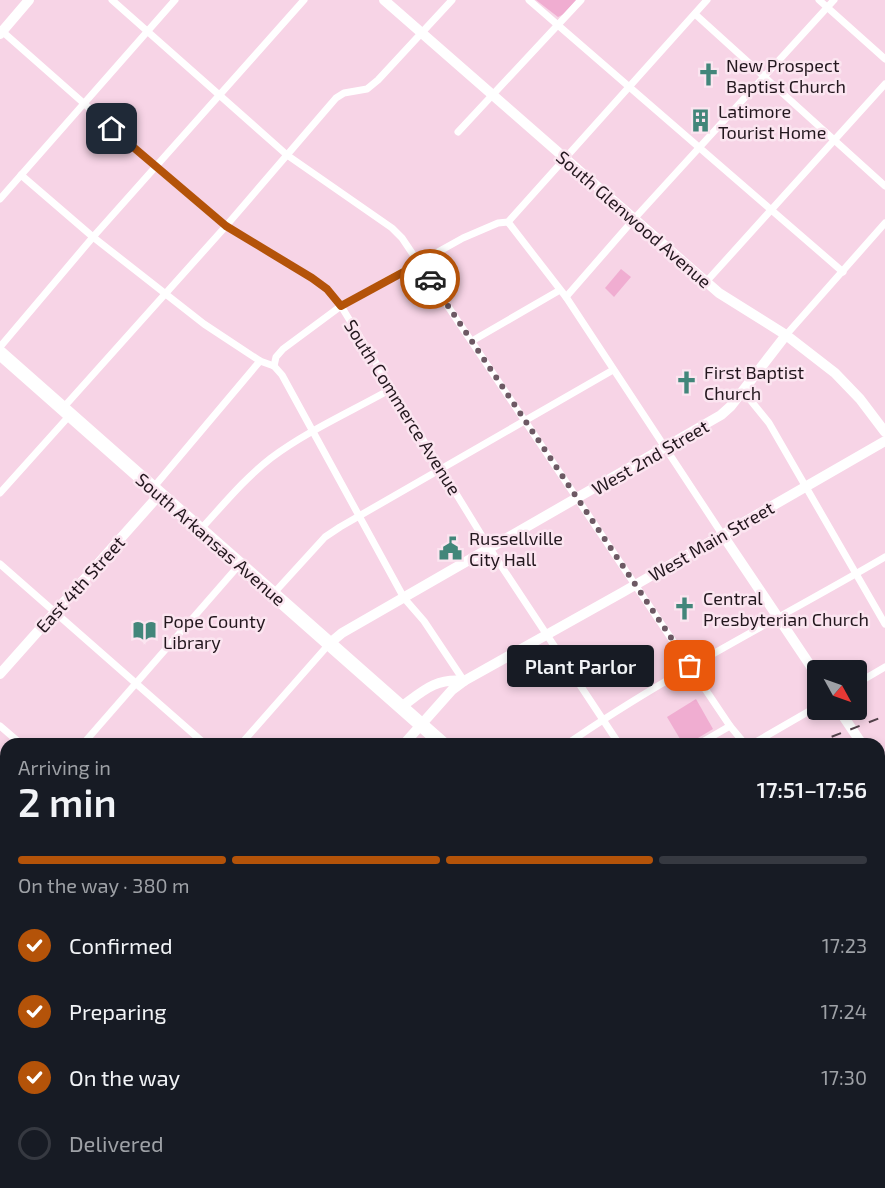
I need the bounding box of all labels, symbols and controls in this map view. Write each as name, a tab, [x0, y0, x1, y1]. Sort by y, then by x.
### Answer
place label: New Prospect Baptist Church	[726, 54, 846, 97]
church icon: New Prospect Baptist Church	[695, 62, 721, 88]
place label: Latimore Tourist Home	[718, 100, 826, 143]
pin	[86, 103, 137, 154]
building icon: Latimore Tourist Home	[687, 108, 713, 134]
icon: home	[95, 112, 128, 145]
street label: South Glenwood Avenue	[552, 146, 716, 292]
courier	[400, 249, 460, 309]
icon: car	[414, 263, 447, 296]
street label: South Commerce Avenue	[340, 315, 466, 499]
place label: First Baptist Church	[704, 361, 804, 404]
church icon: First Baptist Church	[673, 369, 699, 395]
street label: West 2nd Street	[588, 415, 712, 499]
street label: South Arkansas Avenue	[132, 468, 290, 610]
street label: West Main Street	[644, 496, 778, 586]
place label: Russellville City Hall	[469, 527, 563, 570]
street label: East 4th Street	[31, 531, 129, 637]
public building icon: Russellville City Hall	[438, 535, 464, 561]
place label: Central Presbyterian Church	[703, 587, 869, 630]
church icon: Central Presbyterian Church	[672, 595, 698, 621]
place label: Pope County Library	[163, 610, 266, 653]
library icon: Pope County Library	[132, 618, 158, 644]
pin	[664, 640, 715, 691]
callout: Plant Parlor	[507, 645, 654, 687]
icon: bag	[673, 649, 706, 682]
text: Plant Parlor	[525, 654, 636, 678]
north arrow	[807, 660, 867, 720]
map controls	[807, 660, 867, 720]
text: Arriving in	[18, 755, 111, 779]
text: 17:51–17:56	[757, 776, 867, 802]
text: 2 min	[18, 778, 117, 825]
text: On the way · 380 m	[18, 873, 190, 897]
icon: check	[18, 929, 51, 962]
text: Confirmed	[69, 932, 173, 958]
text: 17:23	[822, 933, 867, 957]
icon: check	[18, 995, 51, 1028]
text: Preparing	[69, 998, 167, 1024]
text: 17:24	[821, 999, 867, 1023]
icon: check	[18, 1061, 51, 1094]
text: On the way	[69, 1064, 180, 1090]
text: 17:30	[821, 1065, 867, 1089]
text: Delivered	[69, 1130, 164, 1156]

